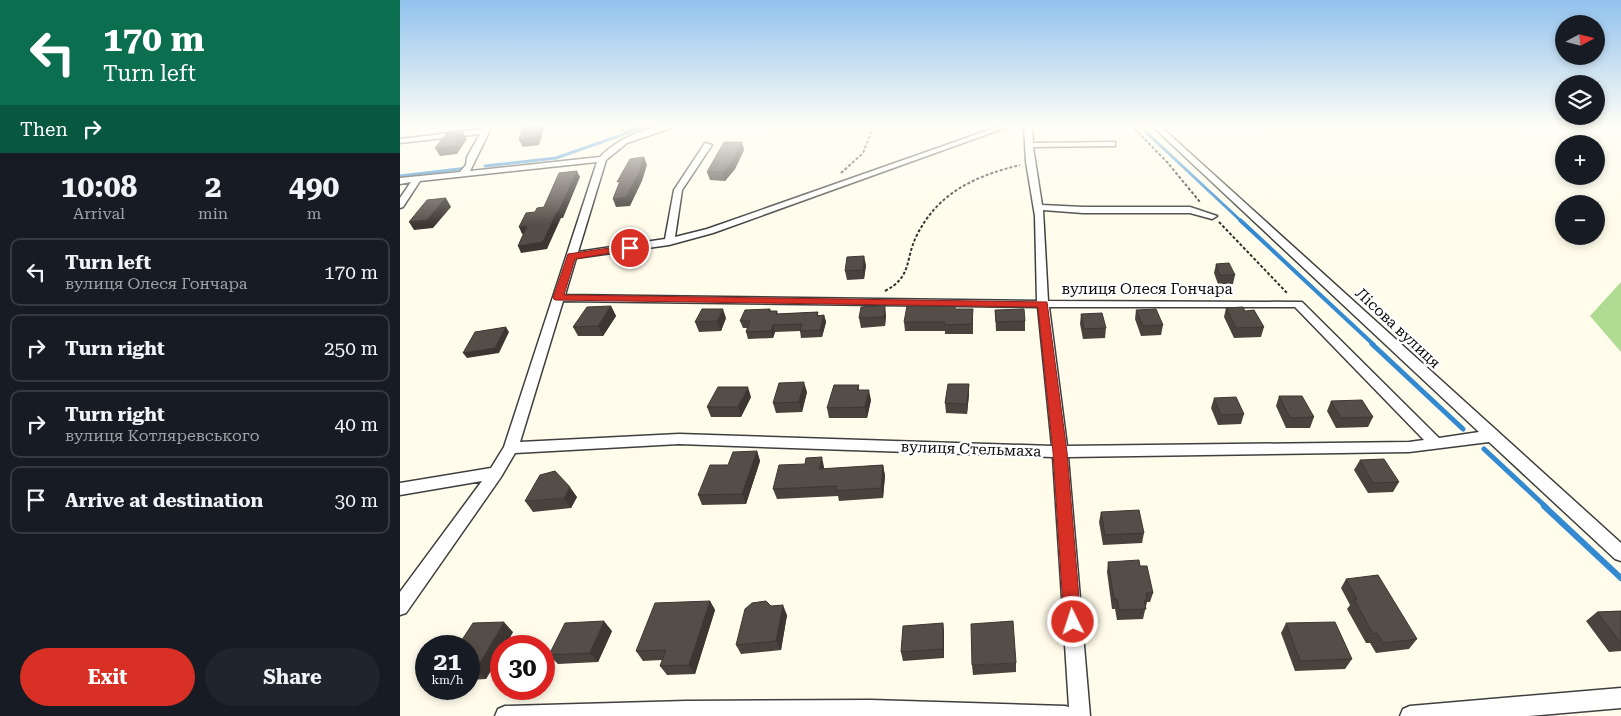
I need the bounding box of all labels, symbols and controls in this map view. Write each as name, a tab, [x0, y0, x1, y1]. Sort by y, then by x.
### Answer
north arrow	[1555, 15, 1605, 65]
map controls	[1555, 15, 1605, 245]
text: 170 m	[103, 19, 204, 60]
icon: left	[20, 20, 85, 85]
text: Turn left	[103, 61, 196, 86]
button: layers	[1555, 75, 1605, 125]
icon: right	[78, 115, 106, 143]
text: Then	[20, 118, 68, 141]
button: +	[1555, 135, 1605, 185]
text: 10:08	[61, 169, 137, 204]
text: 2	[205, 169, 221, 204]
text: 490	[289, 169, 339, 204]
button: −	[1555, 195, 1605, 245]
text: Arrival	[73, 204, 125, 223]
text: min	[198, 204, 228, 223]
text: m	[307, 204, 321, 223]
pin	[609, 227, 651, 269]
icon: arrive	[616, 234, 644, 262]
text: Turn left	[65, 251, 151, 274]
icon: left	[22, 258, 50, 286]
text: 170 m	[324, 261, 378, 284]
text: вулиця Олеся Гончара	[65, 274, 247, 293]
street label: вулиця Олеся Гончара	[1061, 280, 1233, 298]
street label: Лісова вулиця	[1352, 284, 1444, 372]
icon: right	[22, 334, 50, 362]
text: Turn right	[65, 337, 165, 360]
text: 250 m	[324, 337, 378, 360]
text: Turn right	[65, 403, 165, 426]
icon: right	[22, 410, 50, 438]
text: 40 m	[335, 413, 378, 436]
text: вулиця Котляревського	[65, 426, 260, 445]
street label: вулиця Стельмаха	[900, 438, 1042, 460]
icon: arrive	[22, 486, 50, 514]
text: Arrive at destination	[65, 489, 263, 512]
text: 30 m	[335, 489, 378, 512]
position arrow	[1046, 595, 1098, 647]
speed limit sign: 30	[490, 635, 555, 700]
text: 21	[433, 647, 462, 676]
button: Exit	[20, 648, 195, 706]
button: Share	[205, 648, 380, 706]
text: km/h	[431, 673, 464, 687]

